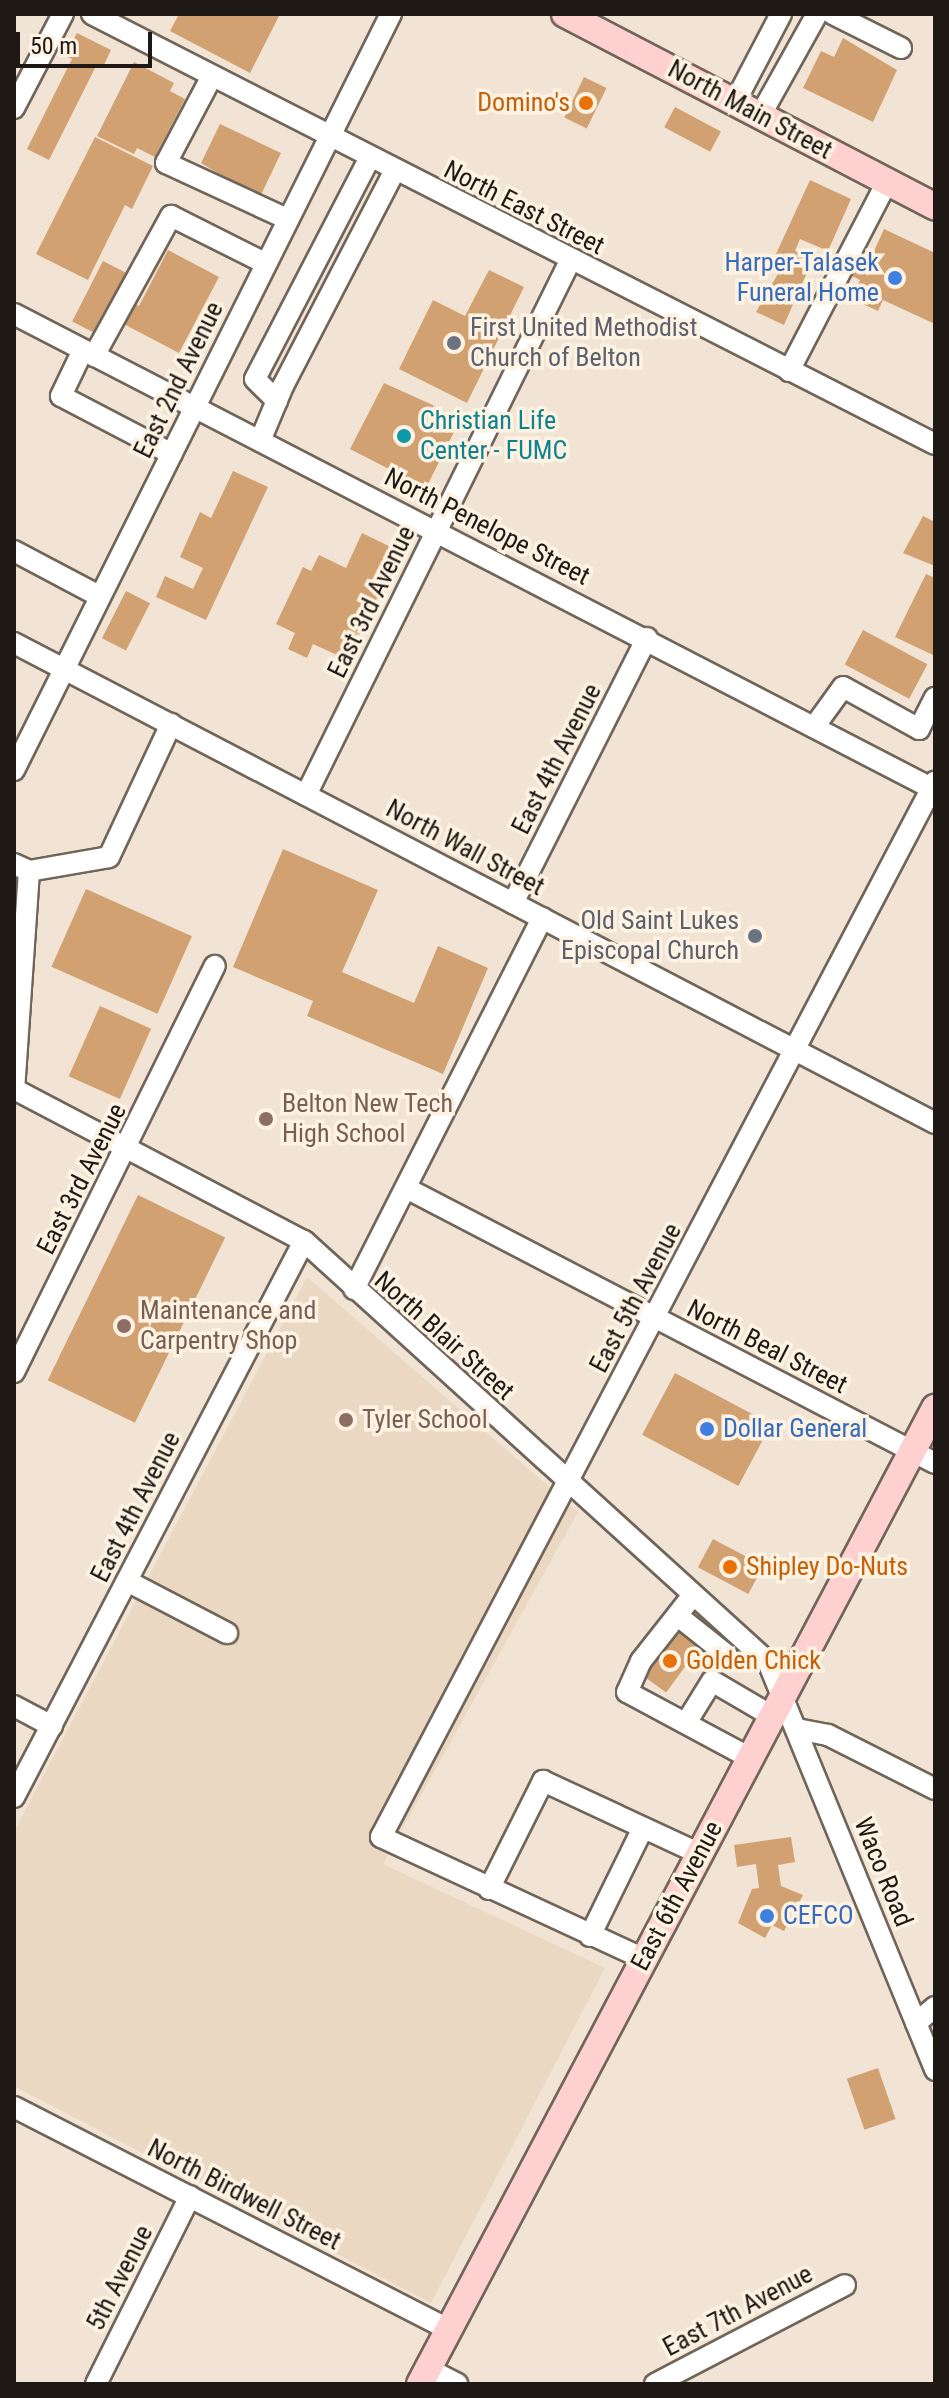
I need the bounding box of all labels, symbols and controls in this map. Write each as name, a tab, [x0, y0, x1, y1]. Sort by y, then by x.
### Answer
scale bar	[20, 16, 156, 66]
text: 50 m	[30, 32, 77, 60]
street label: North Main Street	[663, 54, 837, 166]
place label: Domino's	[477, 87, 570, 119]
marker: Domino's	[577, 94, 595, 112]
street label: North East Street	[439, 154, 609, 262]
place label: Harper-Talasek Funeral Home	[724, 247, 879, 308]
marker: Harper-Talasek Funeral Home	[886, 269, 904, 287]
street label: East 2nd Avenue	[128, 297, 230, 463]
place label: First United Methodist Church of Belton	[470, 312, 697, 374]
marker: First United Methodist Church of Belton	[445, 334, 463, 352]
place label: Christian Life Center - FUMC	[420, 405, 567, 466]
marker: Christian Life Center - FUMC	[395, 427, 413, 445]
street label: North Penelope Street	[379, 462, 595, 592]
street label: East 3rd Avenue	[322, 521, 422, 683]
street label: East 4th Avenue	[506, 678, 608, 840]
street label: North Wall Street	[381, 793, 549, 903]
place label: Old Saint Lukes Episcopal Church	[561, 905, 739, 966]
marker: Old Saint Lukes Episcopal Church	[746, 927, 764, 945]
place label: Belton New Tech High School	[282, 1088, 454, 1150]
street label: East 3rd Avenue	[31, 1098, 133, 1260]
marker: Belton New Tech High School	[257, 1110, 275, 1128]
street label: East 5th Avenue	[584, 1218, 688, 1378]
street label: North Blair Street	[368, 1265, 520, 1407]
street label: North Beal Street	[682, 1293, 852, 1401]
place label: Maintenance and Carpentry Shop	[140, 1295, 316, 1356]
marker: Maintenance and Carpentry Shop	[115, 1317, 133, 1335]
place label: Tyler School	[362, 1404, 488, 1436]
marker: Tyler School	[337, 1411, 355, 1429]
place label: Dollar General	[723, 1413, 867, 1445]
marker: Dollar General	[698, 1420, 716, 1438]
street label: East 4th Avenue	[85, 1426, 187, 1588]
place label: Shipley Do-Nuts	[746, 1551, 908, 1583]
marker: Shipley Do-Nuts	[721, 1558, 739, 1576]
place label: Golden Chick	[686, 1645, 821, 1677]
marker: Golden Chick	[661, 1652, 679, 1670]
street label: Waco Road	[847, 1813, 919, 1931]
street label: East 6th Avenue	[625, 1816, 729, 1976]
place label: CEFCO	[783, 1900, 854, 1932]
marker: CEFCO	[758, 1907, 776, 1925]
street label: North Birdwell Street	[142, 2133, 346, 2257]
street label: 5th Avenue	[80, 2220, 160, 2336]
street label: East 7th Avenue	[658, 2259, 818, 2363]

